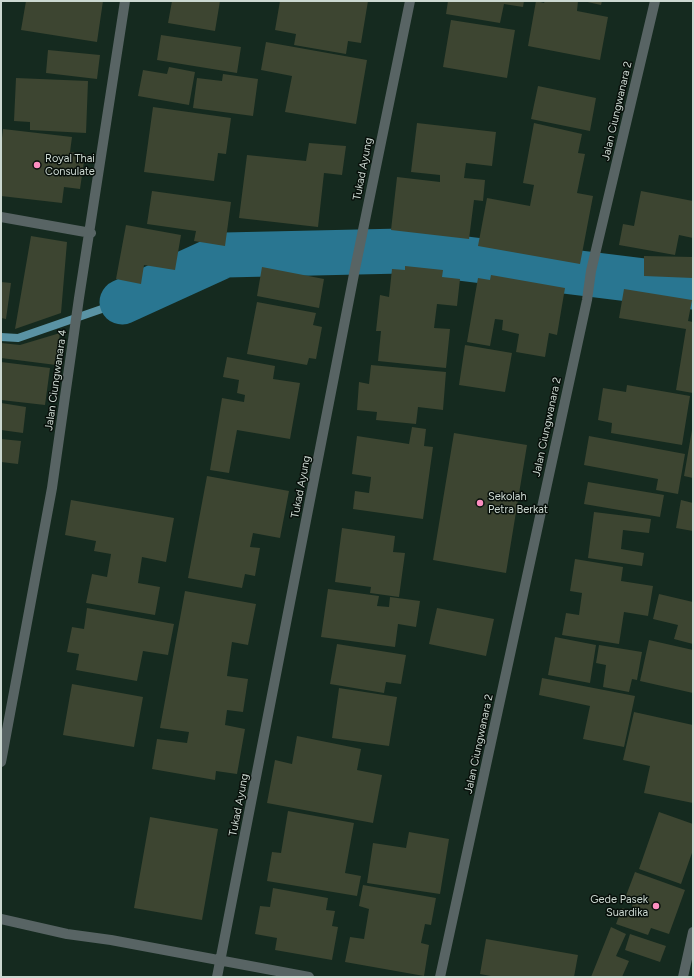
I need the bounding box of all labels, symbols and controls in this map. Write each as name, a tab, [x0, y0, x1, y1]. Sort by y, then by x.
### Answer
street label: Jalan Ciungwanara 2	[599, 60, 635, 162]
street label: Tukad Ayung	[350, 137, 376, 201]
place label: Royal Thai Consulate	[45, 152, 95, 178]
marker: Royal Thai Consulate	[32, 160, 42, 170]
street label: Jalan Ciungwanara 4	[42, 329, 70, 431]
street label: Jalan Ciungwanara 2	[530, 376, 564, 478]
street label: Tukad Ayung	[288, 455, 314, 519]
place label: Sekolah Petra Berkat	[488, 490, 548, 516]
marker: Sekolah Petra Berkat	[475, 498, 485, 508]
street label: Jalan Ciungwanara 2	[462, 693, 496, 795]
street label: Tukad Ayung	[226, 773, 252, 837]
place label: Gede Pasek Suardika	[590, 893, 648, 919]
marker: Gede Pasek Suardika	[651, 901, 661, 911]

